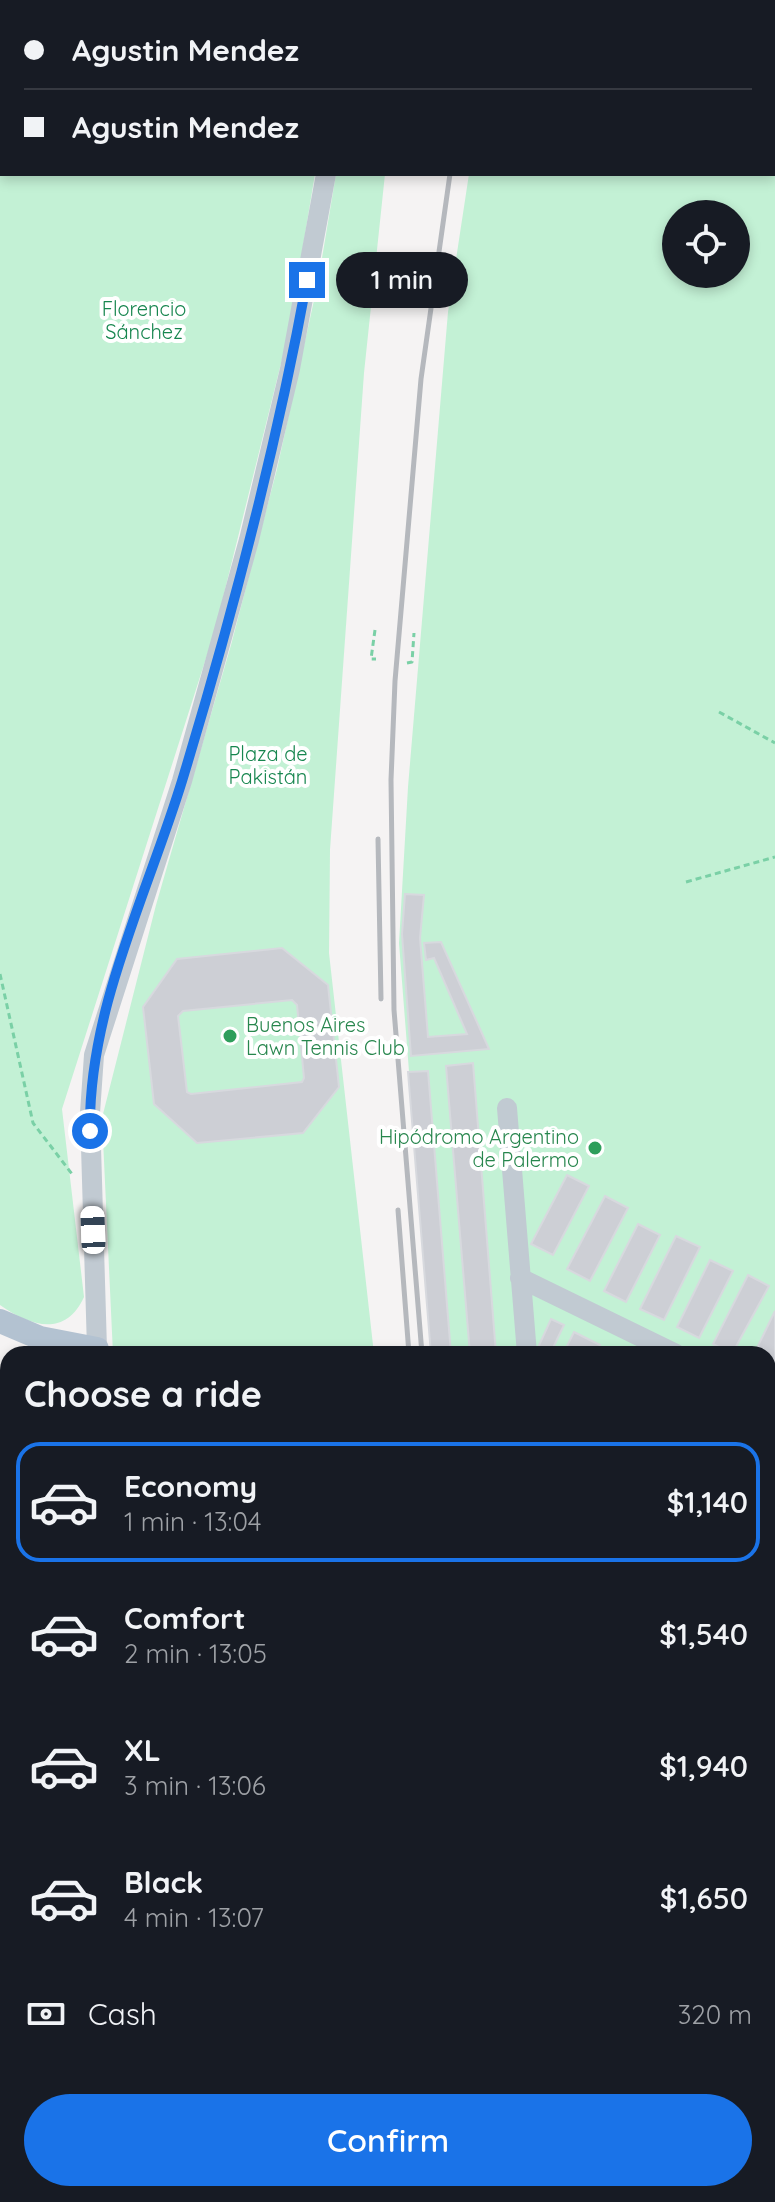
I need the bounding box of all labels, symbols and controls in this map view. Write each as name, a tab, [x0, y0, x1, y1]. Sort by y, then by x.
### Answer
text: Agustin Mendez	[72, 31, 299, 69]
text: Agustin Mendez	[72, 108, 299, 146]
map controls	[662, 200, 750, 288]
button: locate	[662, 200, 750, 288]
callout: 1 min	[335, 252, 467, 308]
route end	[289, 262, 325, 298]
text: 1 min	[371, 263, 433, 296]
park label: Florencio Sánchez	[102, 296, 186, 344]
park label: Plaza de Pakistán	[228, 741, 308, 789]
place label: Buenos Aires Lawn Tennis Club	[246, 1012, 405, 1060]
marker: Buenos Aires Lawn Tennis Club	[221, 1027, 239, 1045]
route start	[72, 1113, 108, 1149]
place label: Hipódromo Argentino de Palermo	[379, 1124, 579, 1172]
marker: Hipódromo Argentino de Palermo	[586, 1139, 604, 1157]
car	[80, 1206, 106, 1254]
text: Choose a ride	[24, 1371, 262, 1416]
icon: car	[28, 1466, 100, 1538]
text: Economy	[124, 1467, 257, 1505]
text: $1,140	[667, 1483, 748, 1521]
text: 1 min · 13:04	[124, 1505, 262, 1538]
icon: car	[28, 1598, 100, 1670]
text: Comfort	[124, 1599, 245, 1637]
text: $1,540	[659, 1615, 748, 1653]
text: 2 min · 13:05	[124, 1637, 267, 1670]
icon: car	[28, 1730, 100, 1802]
text: XL	[124, 1731, 161, 1769]
text: $1,940	[659, 1747, 748, 1785]
text: 3 min · 13:06	[124, 1769, 266, 1802]
icon: car	[28, 1862, 100, 1934]
text: Black	[124, 1863, 203, 1901]
text: $1,650	[660, 1879, 748, 1917]
text: 4 min · 13:07	[124, 1901, 264, 1934]
icon: cash	[24, 1992, 68, 2036]
text: Cash	[88, 1995, 157, 2033]
text: 320 m	[678, 1998, 752, 2031]
button: Confirm	[24, 2094, 752, 2186]

